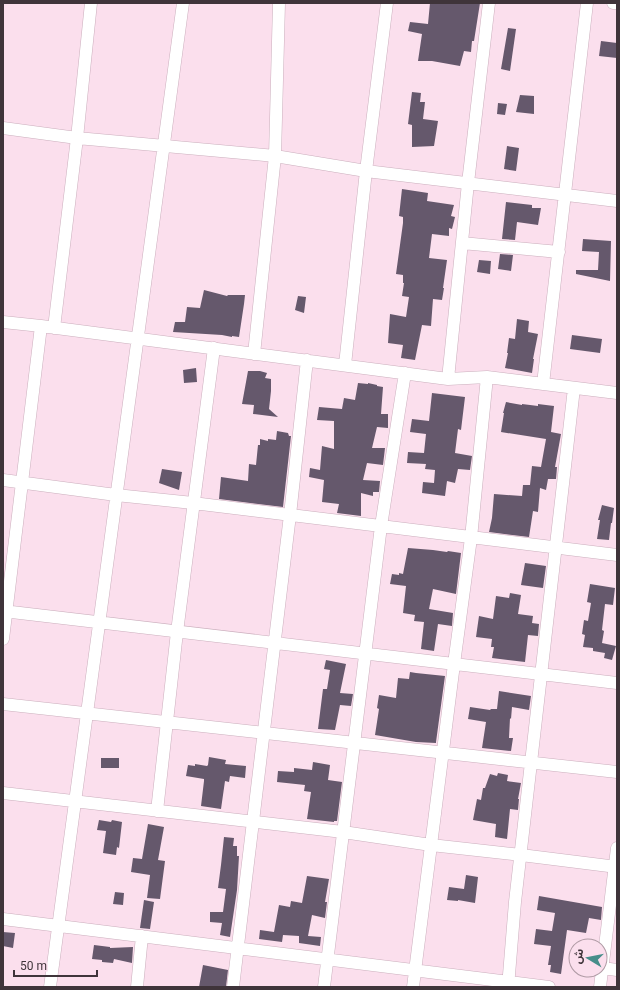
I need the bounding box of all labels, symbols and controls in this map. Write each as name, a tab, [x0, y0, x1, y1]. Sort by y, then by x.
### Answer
north arrow	[568, 938, 608, 978]
text: ش	[571, 948, 586, 965]
scale bar	[14, 952, 97, 978]
text: 50 m	[20, 959, 47, 973]

